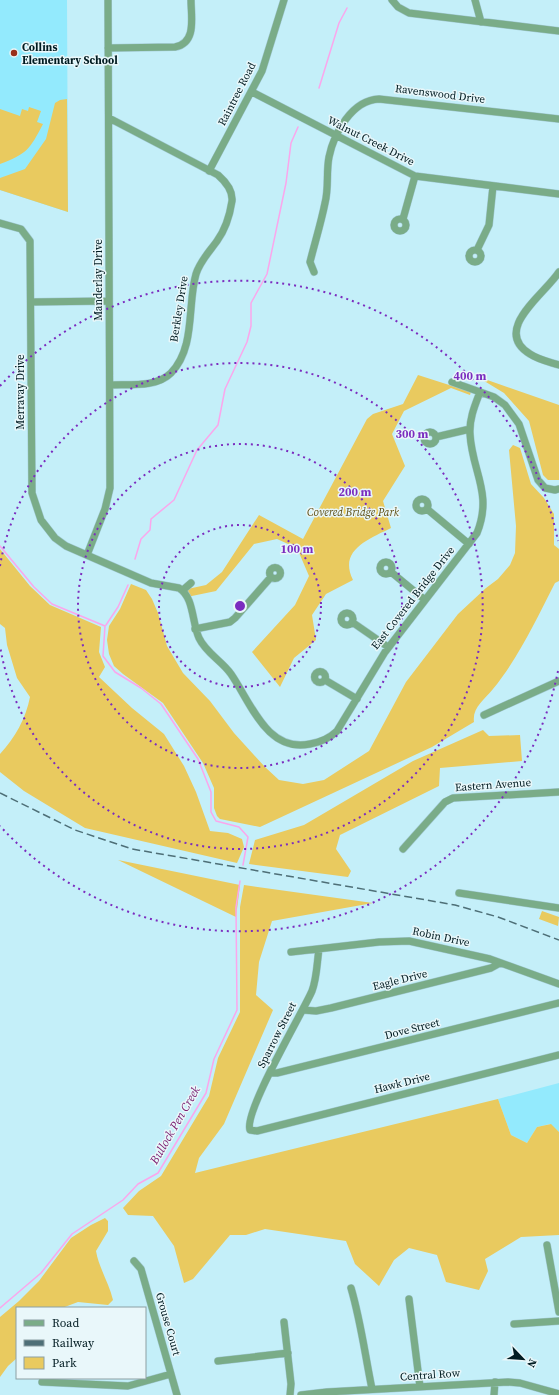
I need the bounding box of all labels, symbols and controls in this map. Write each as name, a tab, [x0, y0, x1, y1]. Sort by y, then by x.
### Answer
place label: Collins Elementary School	[22, 40, 118, 68]
marker: Collins Elementary School	[9, 48, 19, 58]
street label: Raintree Road	[215, 59, 260, 128]
street label: Ravenswood Drive	[394, 81, 486, 107]
street label: Walnut Creek Drive	[325, 113, 417, 170]
street label: Manderlay Drive	[91, 239, 106, 321]
street label: Berkley Drive	[166, 275, 192, 343]
street label: Merravay Drive	[13, 354, 28, 430]
text: 400 m	[454, 368, 487, 384]
text: 300 m	[396, 426, 429, 442]
text: 200 m	[339, 484, 372, 500]
park label: Covered Bridge Park	[307, 505, 400, 520]
text: 100 m	[281, 541, 314, 557]
street label: East Covered Bridge Drive	[368, 543, 458, 653]
centre of rings	[233, 599, 247, 613]
street label: Eastern Avenue	[454, 775, 532, 795]
street label: Robin Drive	[411, 924, 471, 950]
street label: Eagle Drive	[371, 966, 429, 994]
street label: Sparrow Street	[254, 999, 300, 1071]
street label: Dove Street	[383, 1015, 441, 1043]
street label: Hawk Drive	[372, 1069, 432, 1097]
water label: Bullock Pen Creek	[146, 1083, 204, 1168]
street label: Grouse Court	[152, 1291, 184, 1358]
legend	[16, 1307, 146, 1379]
text: Road	[52, 1315, 79, 1331]
text: Railway	[52, 1335, 95, 1351]
north arrow	[503, 1339, 543, 1379]
text: Park	[52, 1355, 77, 1371]
text: N	[523, 1356, 540, 1370]
street label: Central Row	[399, 1365, 461, 1385]

